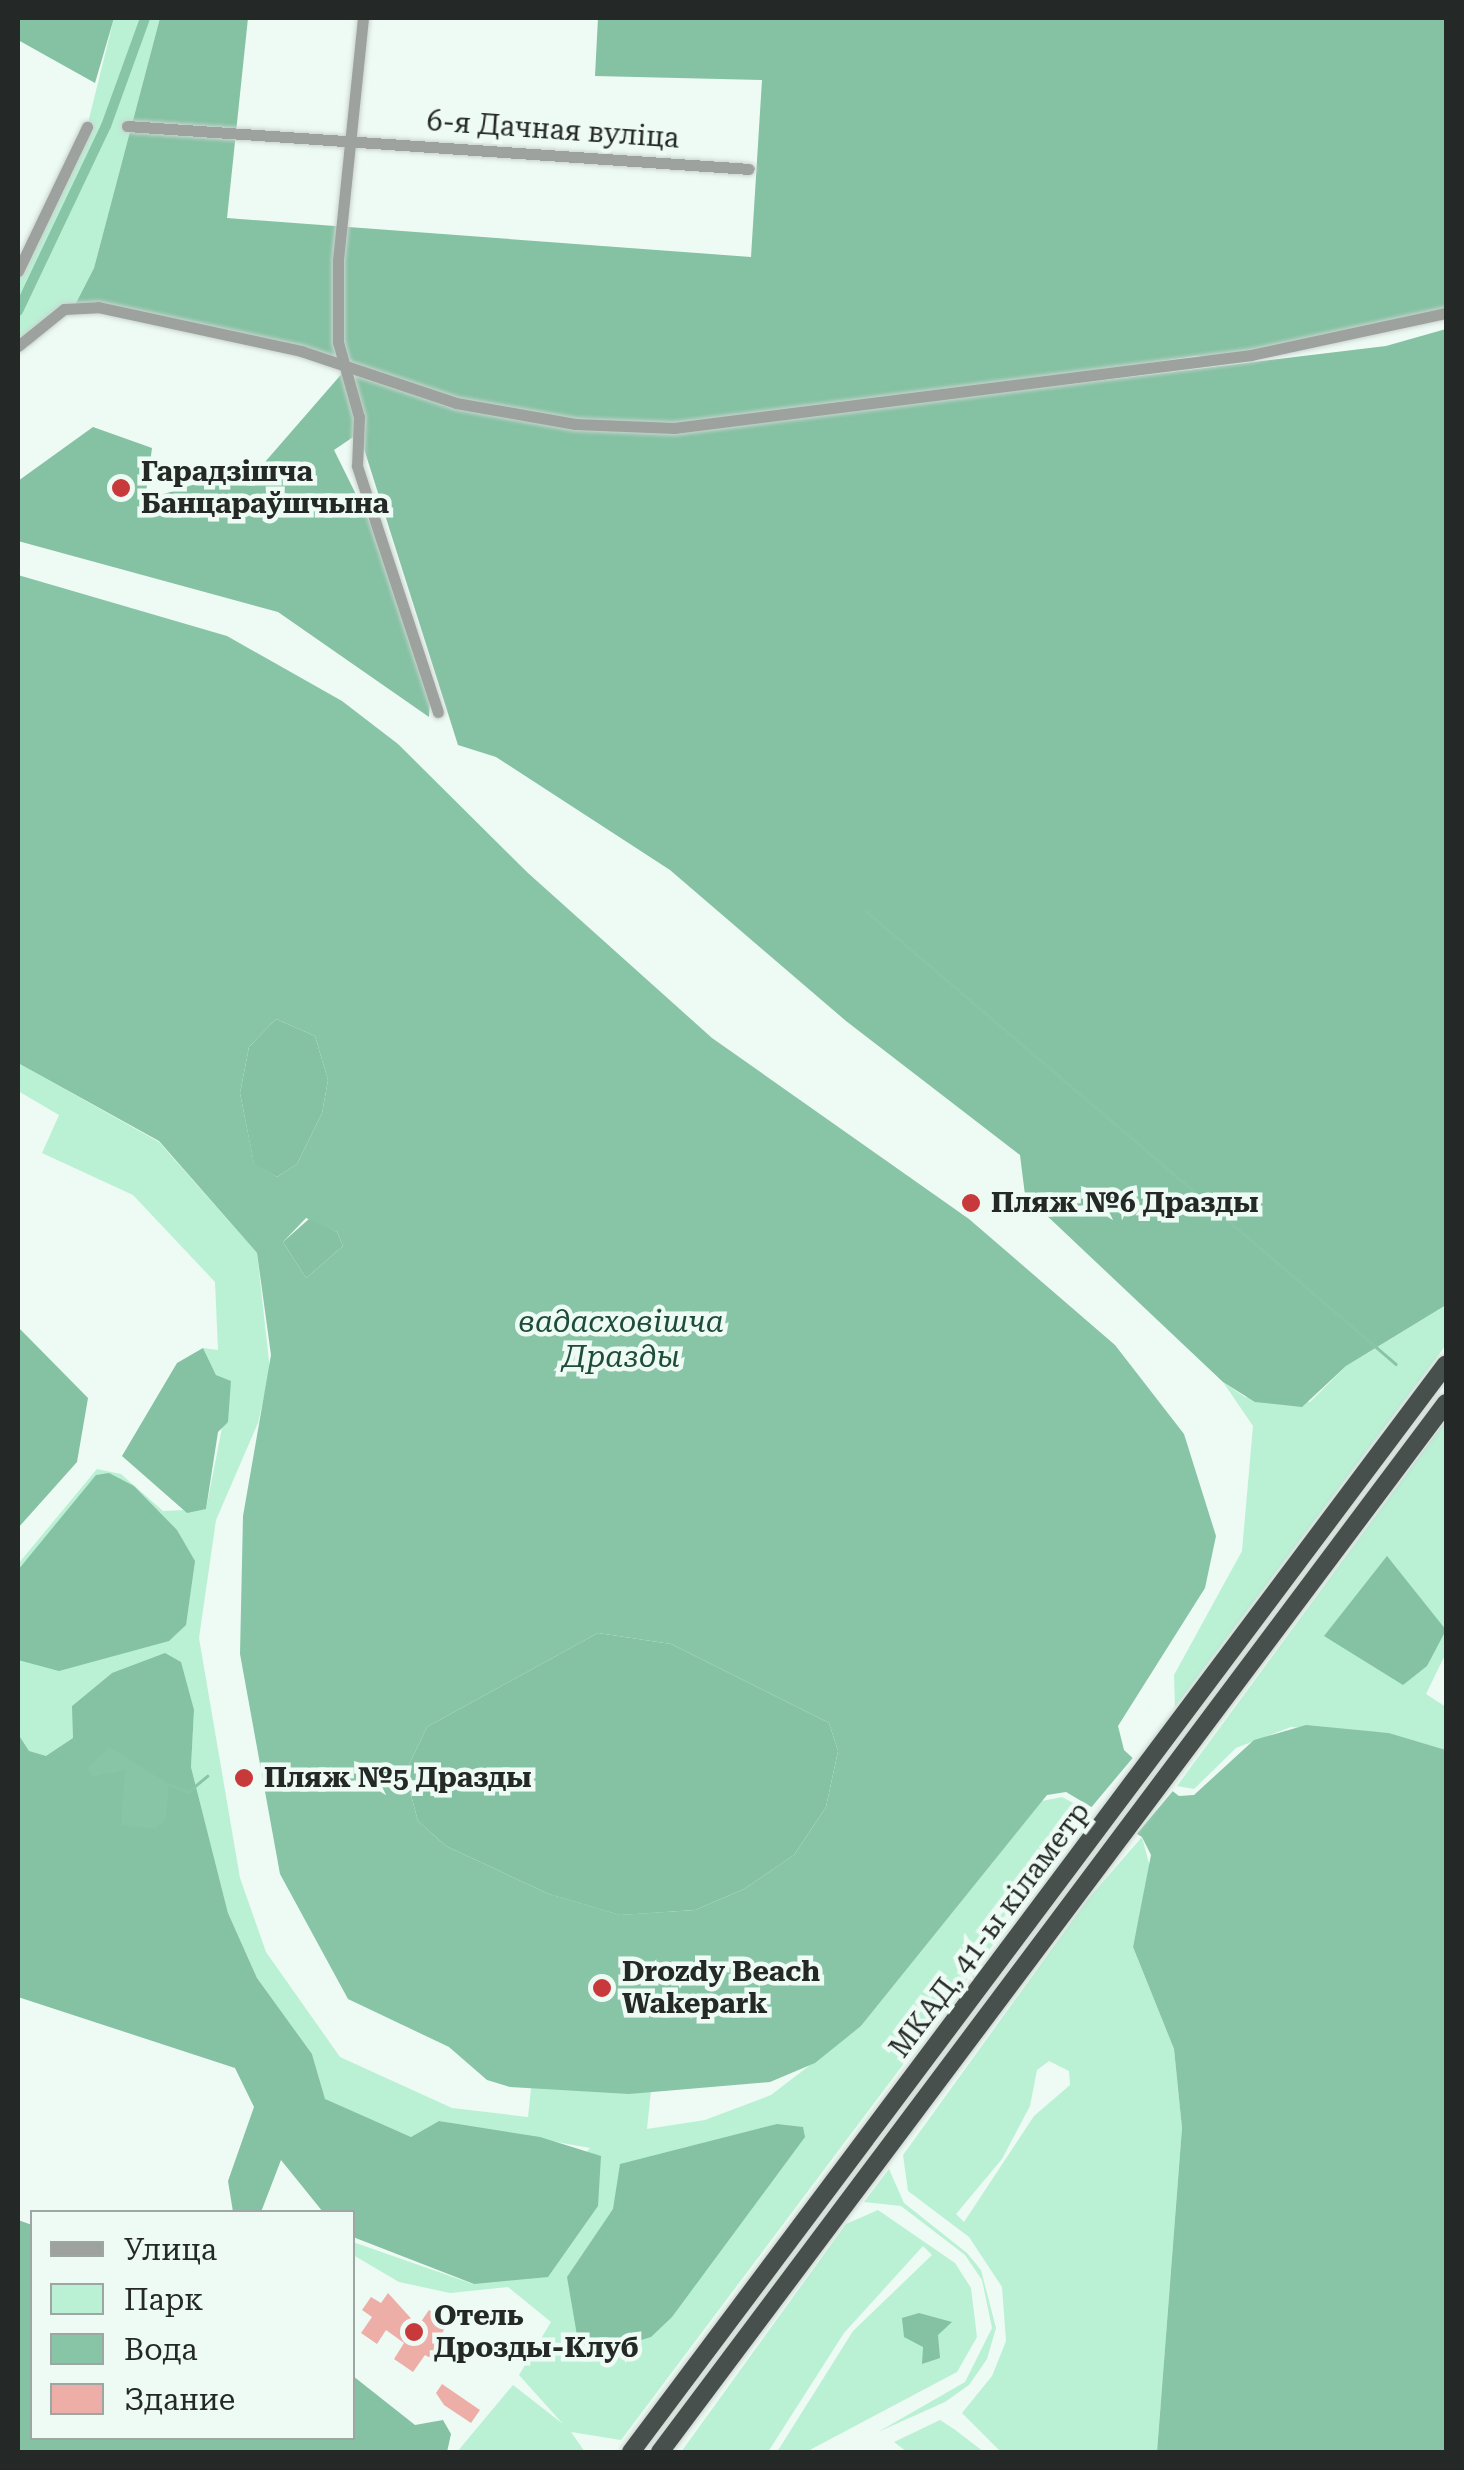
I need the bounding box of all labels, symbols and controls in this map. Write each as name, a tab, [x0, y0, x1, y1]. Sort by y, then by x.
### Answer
street label: 6-я Дачная вуліца	[426, 104, 680, 156]
place label: Гарадзішча Банцараўшчына	[141, 455, 389, 521]
marker: Гарадзішча Банцараўшчына	[110, 477, 132, 499]
place label: Пляж №6 Дразды	[991, 1186, 1258, 1220]
marker: Пляж №6 Дразды	[960, 1192, 982, 1214]
water label: вадасховішча Дразды	[518, 1304, 724, 1374]
place label: Пляж №5 Дразды	[264, 1761, 531, 1795]
marker: Пляж №5 Дразды	[233, 1767, 255, 1789]
street label: МКАД, 41-ы кіламетр	[883, 1796, 1097, 2064]
place label: Drozdy Beach Wakepark	[622, 1955, 820, 2021]
marker: Drozdy Beach Wakepark	[591, 1977, 613, 1999]
legend	[30, 2210, 355, 2440]
text: Улица	[124, 2232, 217, 2267]
text: Парк	[124, 2282, 203, 2317]
place label: Отель Дрозды-Клуб	[434, 2299, 639, 2365]
marker: Отель Дрозды-Клуб	[403, 2321, 425, 2343]
text: Вода	[124, 2332, 198, 2367]
text: Здание	[124, 2382, 235, 2417]

